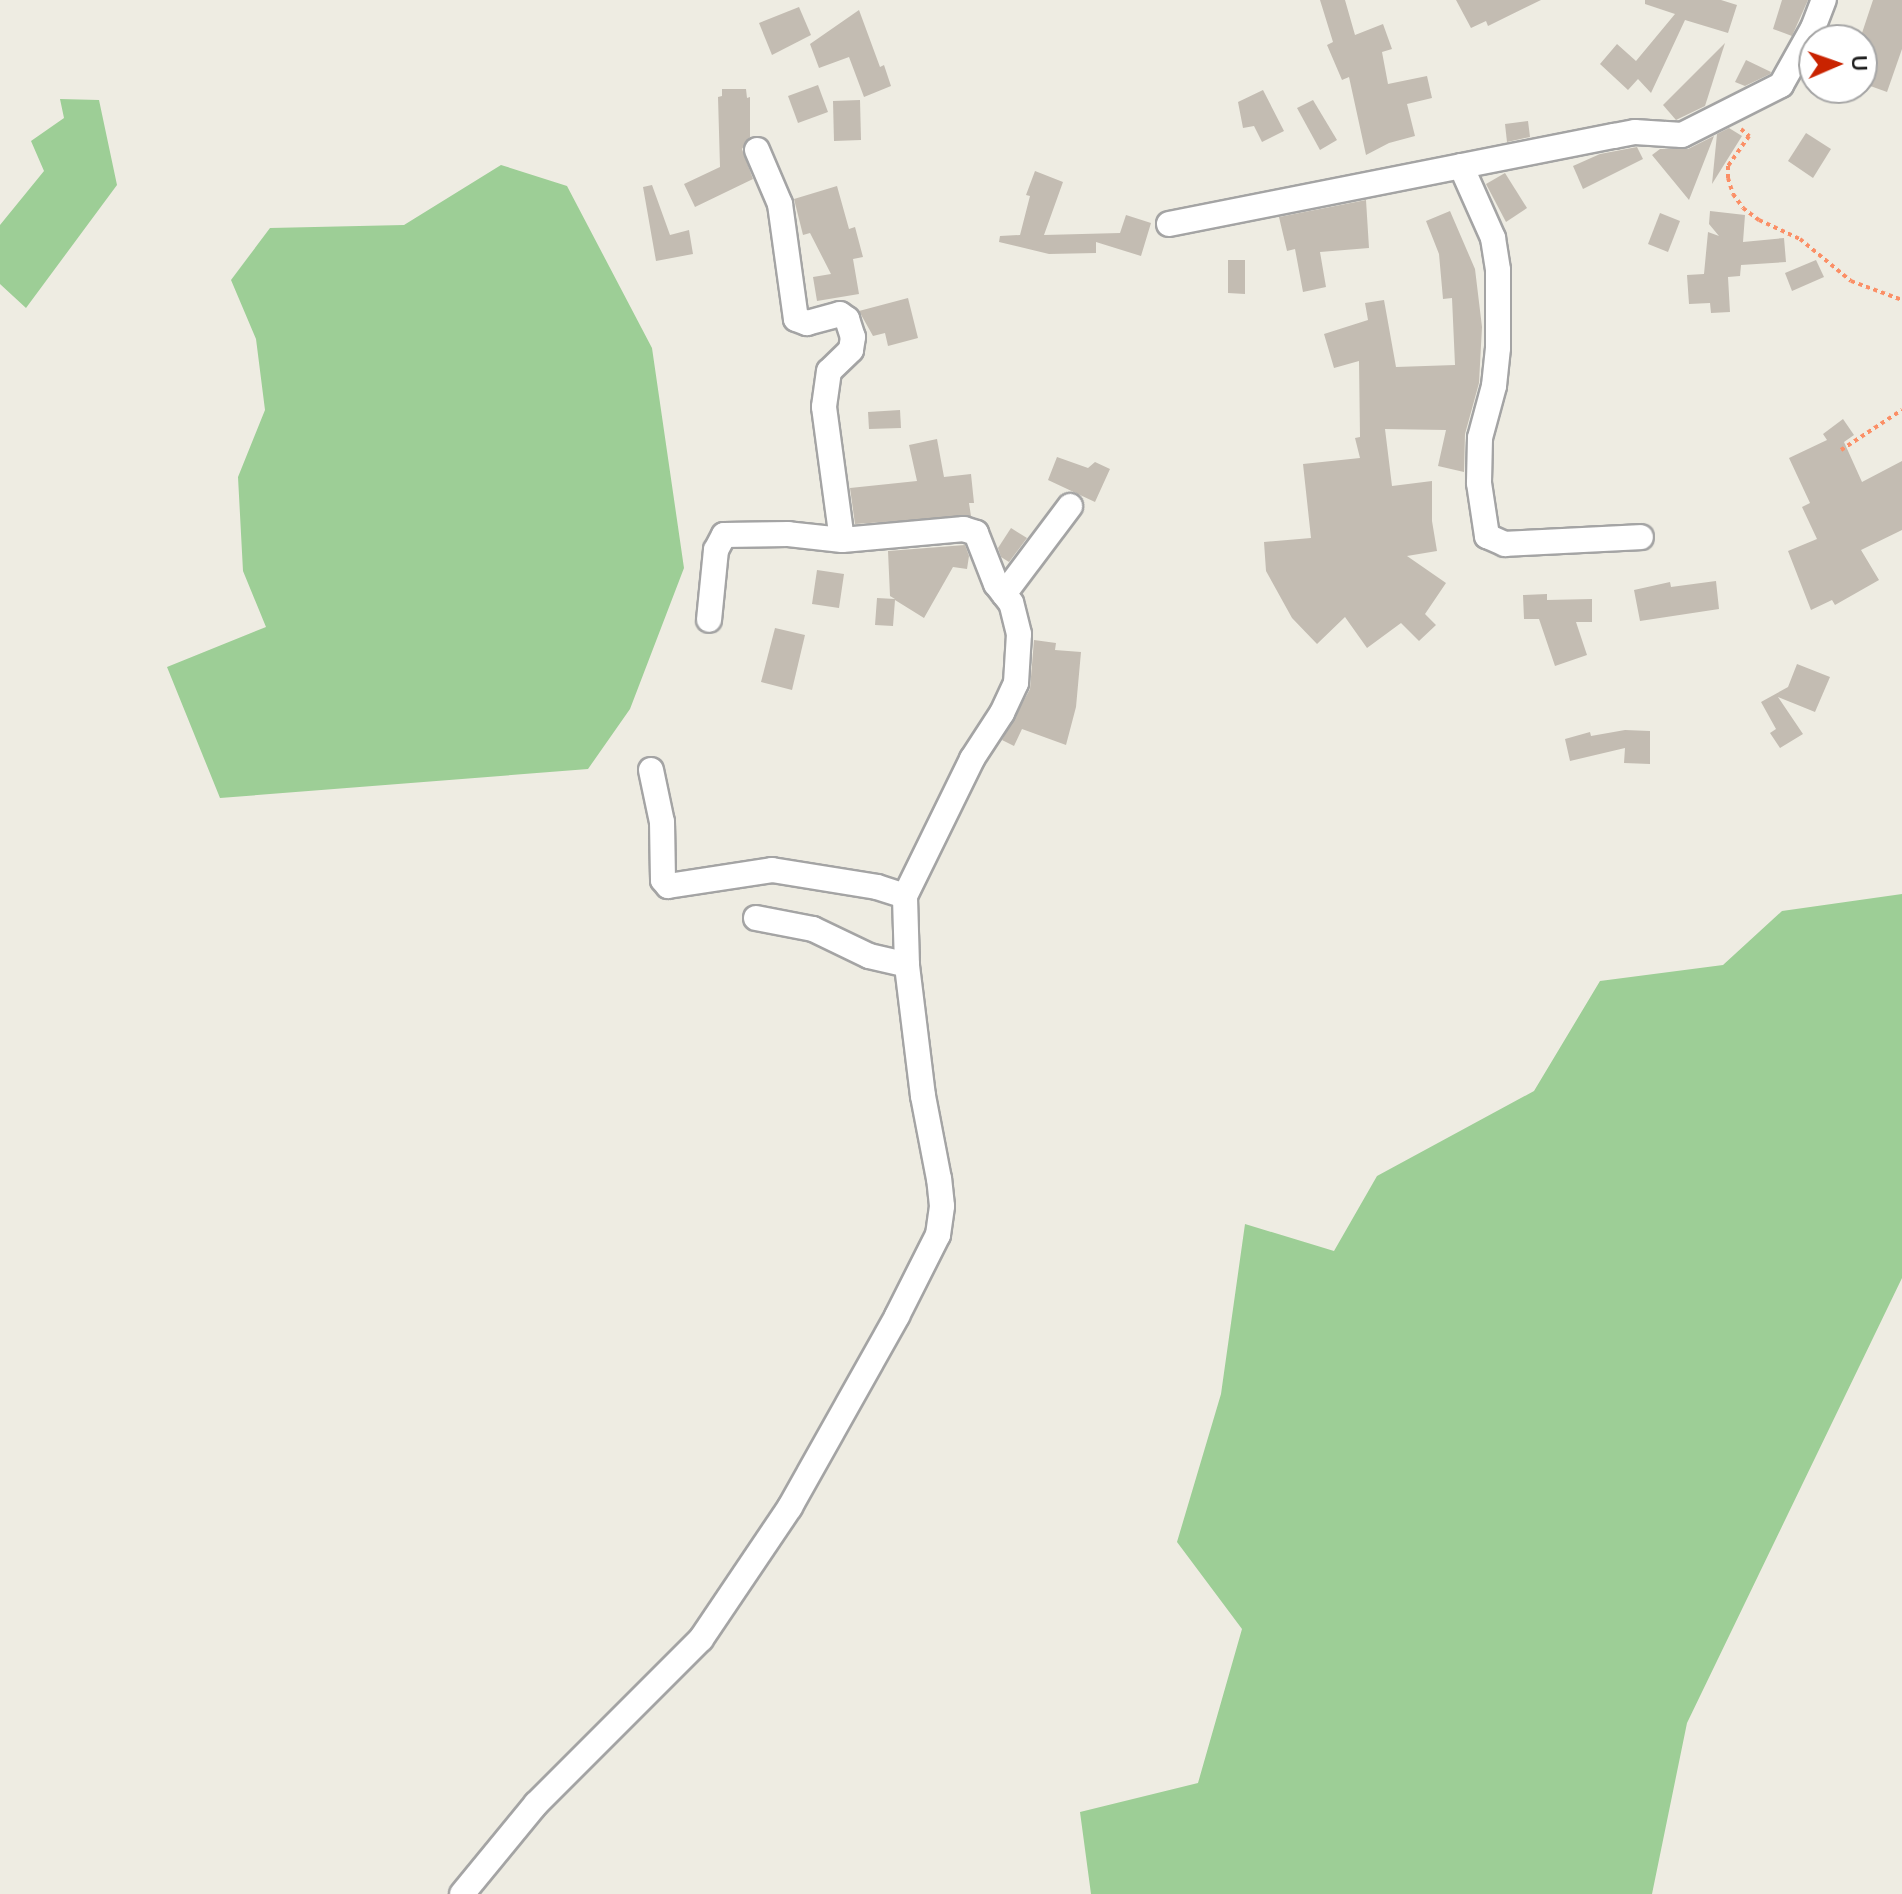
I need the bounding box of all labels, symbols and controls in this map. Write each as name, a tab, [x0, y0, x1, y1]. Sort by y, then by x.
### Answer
north arrow	[1798, 24, 1878, 104]
text: U	[1846, 55, 1874, 72]

